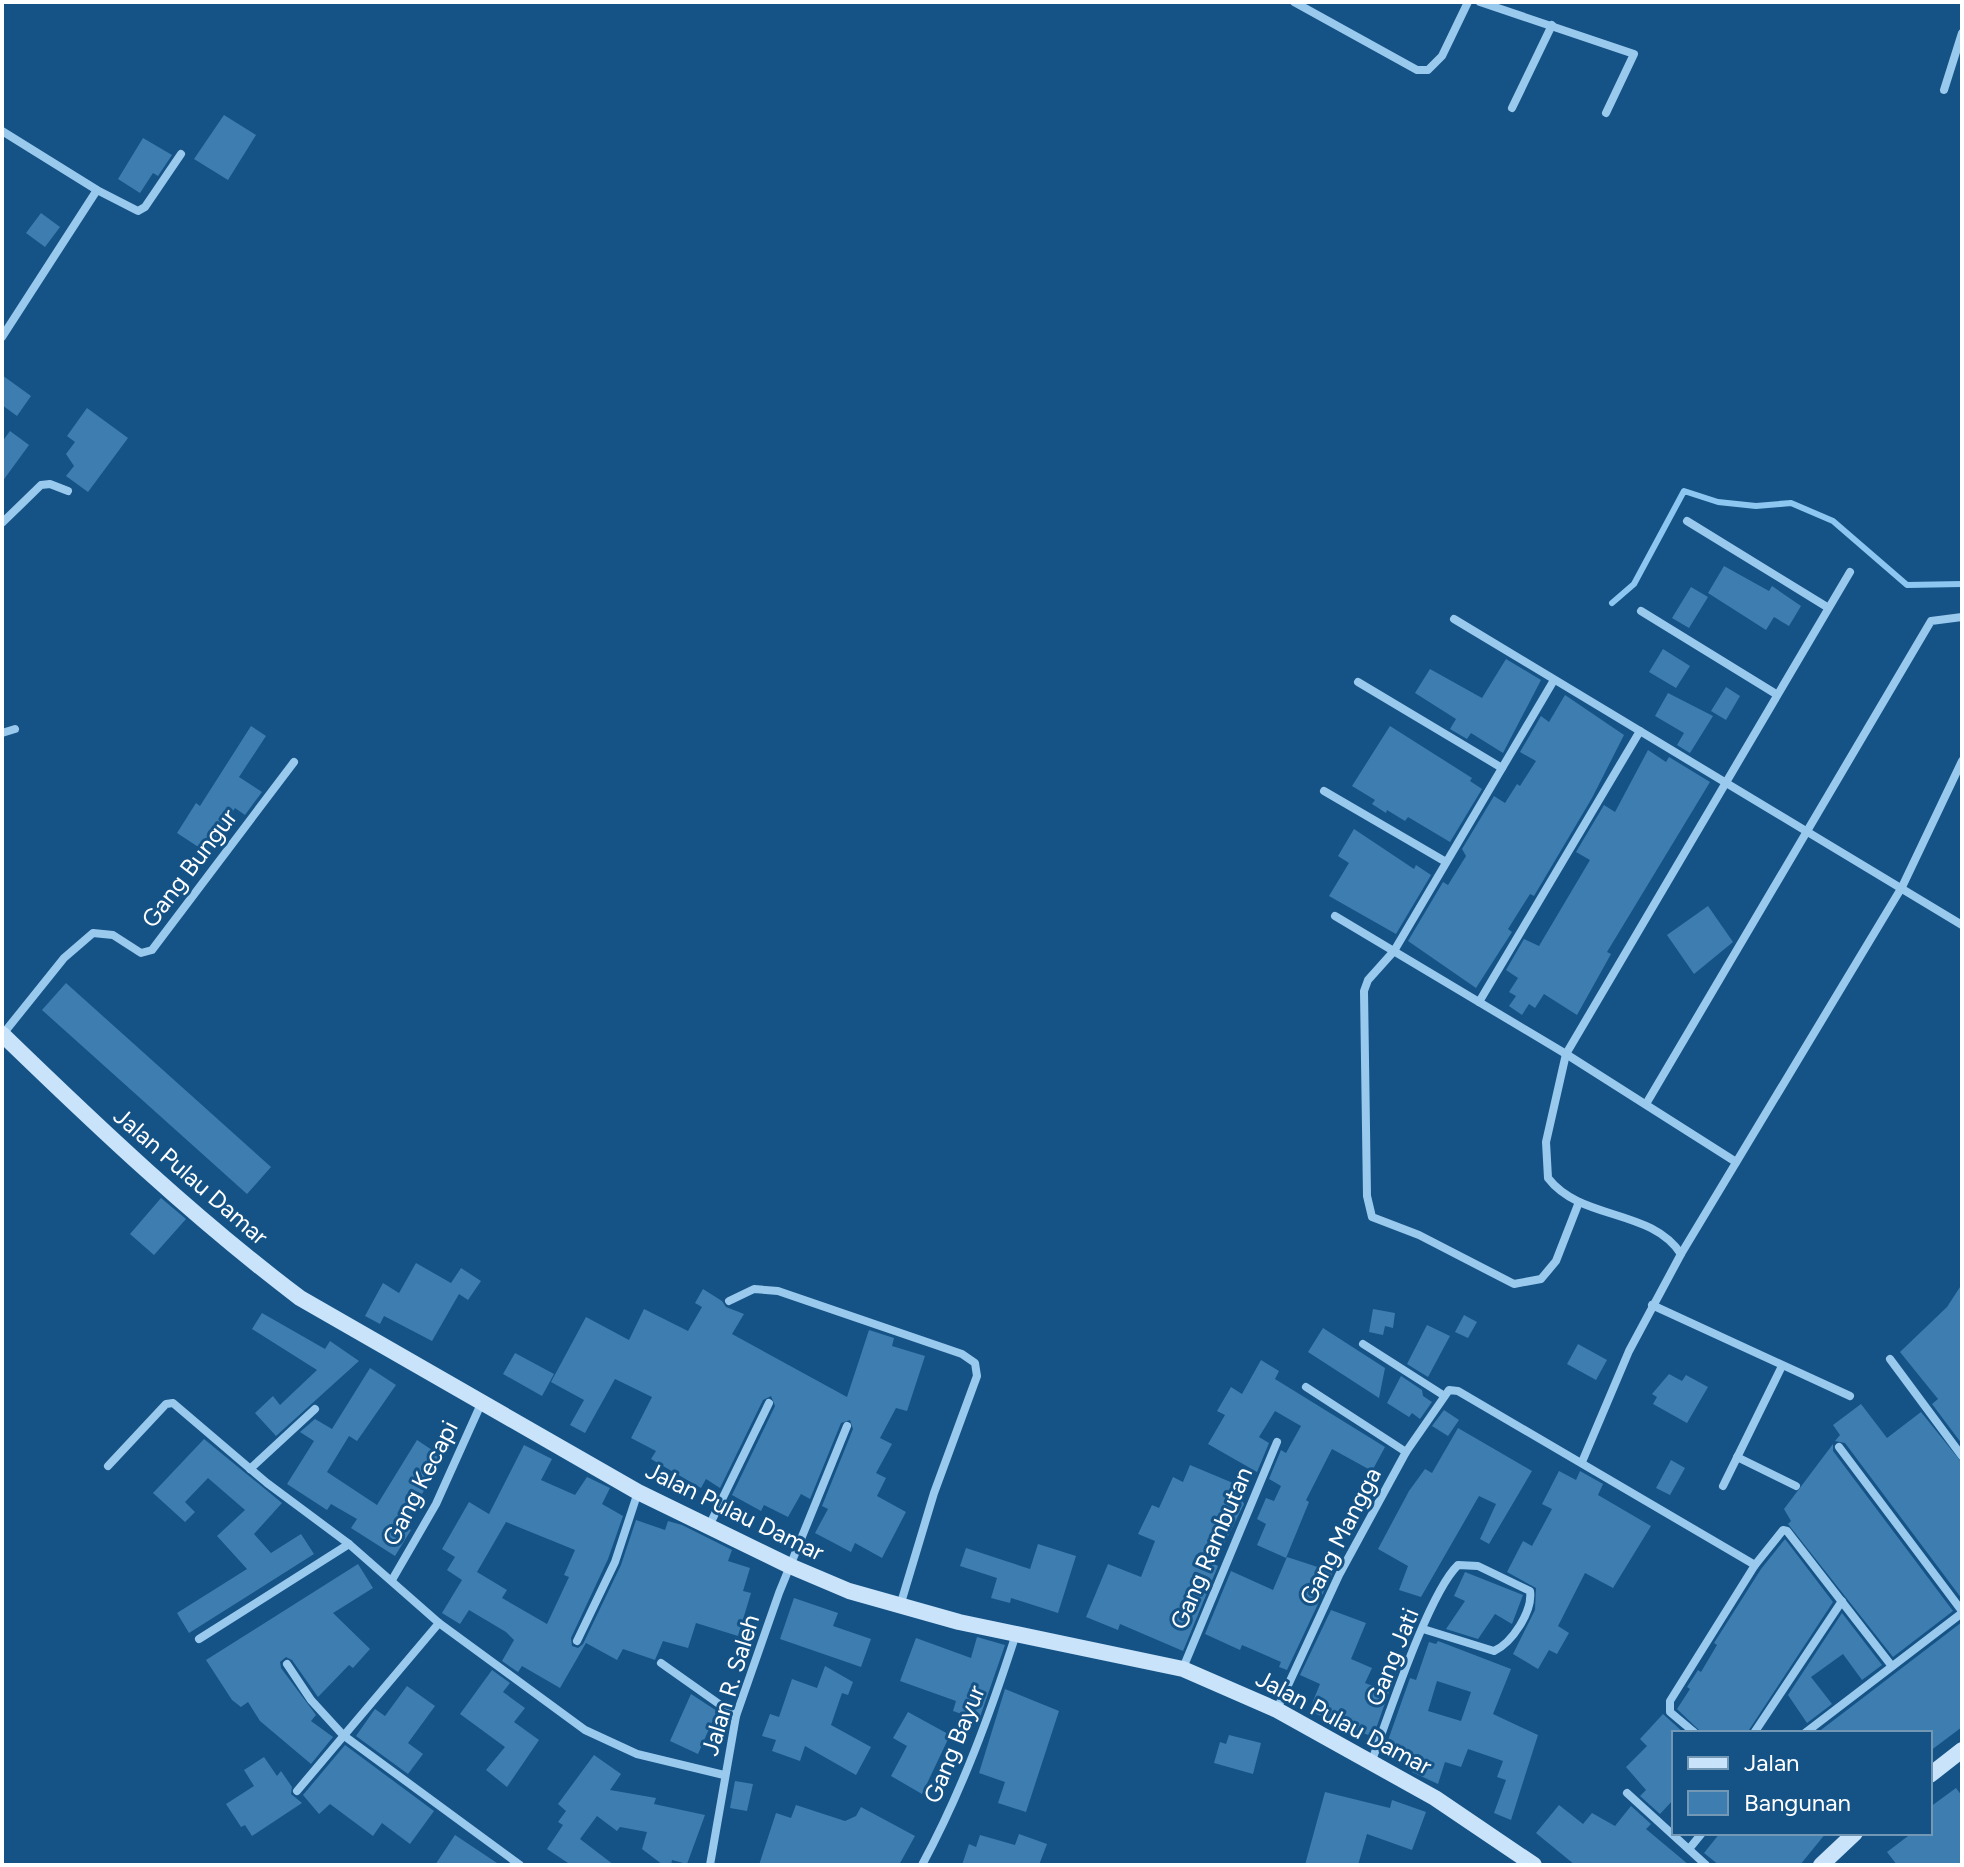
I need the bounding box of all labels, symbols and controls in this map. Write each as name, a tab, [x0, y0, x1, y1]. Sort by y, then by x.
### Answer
street label: Gang Bungur	[135, 803, 243, 933]
street label: Jalan Pulau Damar	[108, 1101, 274, 1251]
street label: Gang Kecapi	[376, 1416, 464, 1550]
street label: Jalan Pulau Damar	[641, 1455, 829, 1567]
street label: Gang Rambutan	[1164, 1462, 1258, 1634]
street label: Gang Mangga	[1293, 1462, 1387, 1610]
street label: Gang Jati	[1359, 1604, 1425, 1710]
street label: Jalan R. Saleh	[695, 1611, 765, 1759]
street label: Jalan Pulau Damar	[1251, 1663, 1437, 1781]
street label: Gang Bayur	[917, 1681, 991, 1807]
legend	[1672, 1731, 1932, 1835]
text: Jalan	[1744, 1748, 1800, 1777]
text: Bangunan	[1744, 1788, 1851, 1817]

